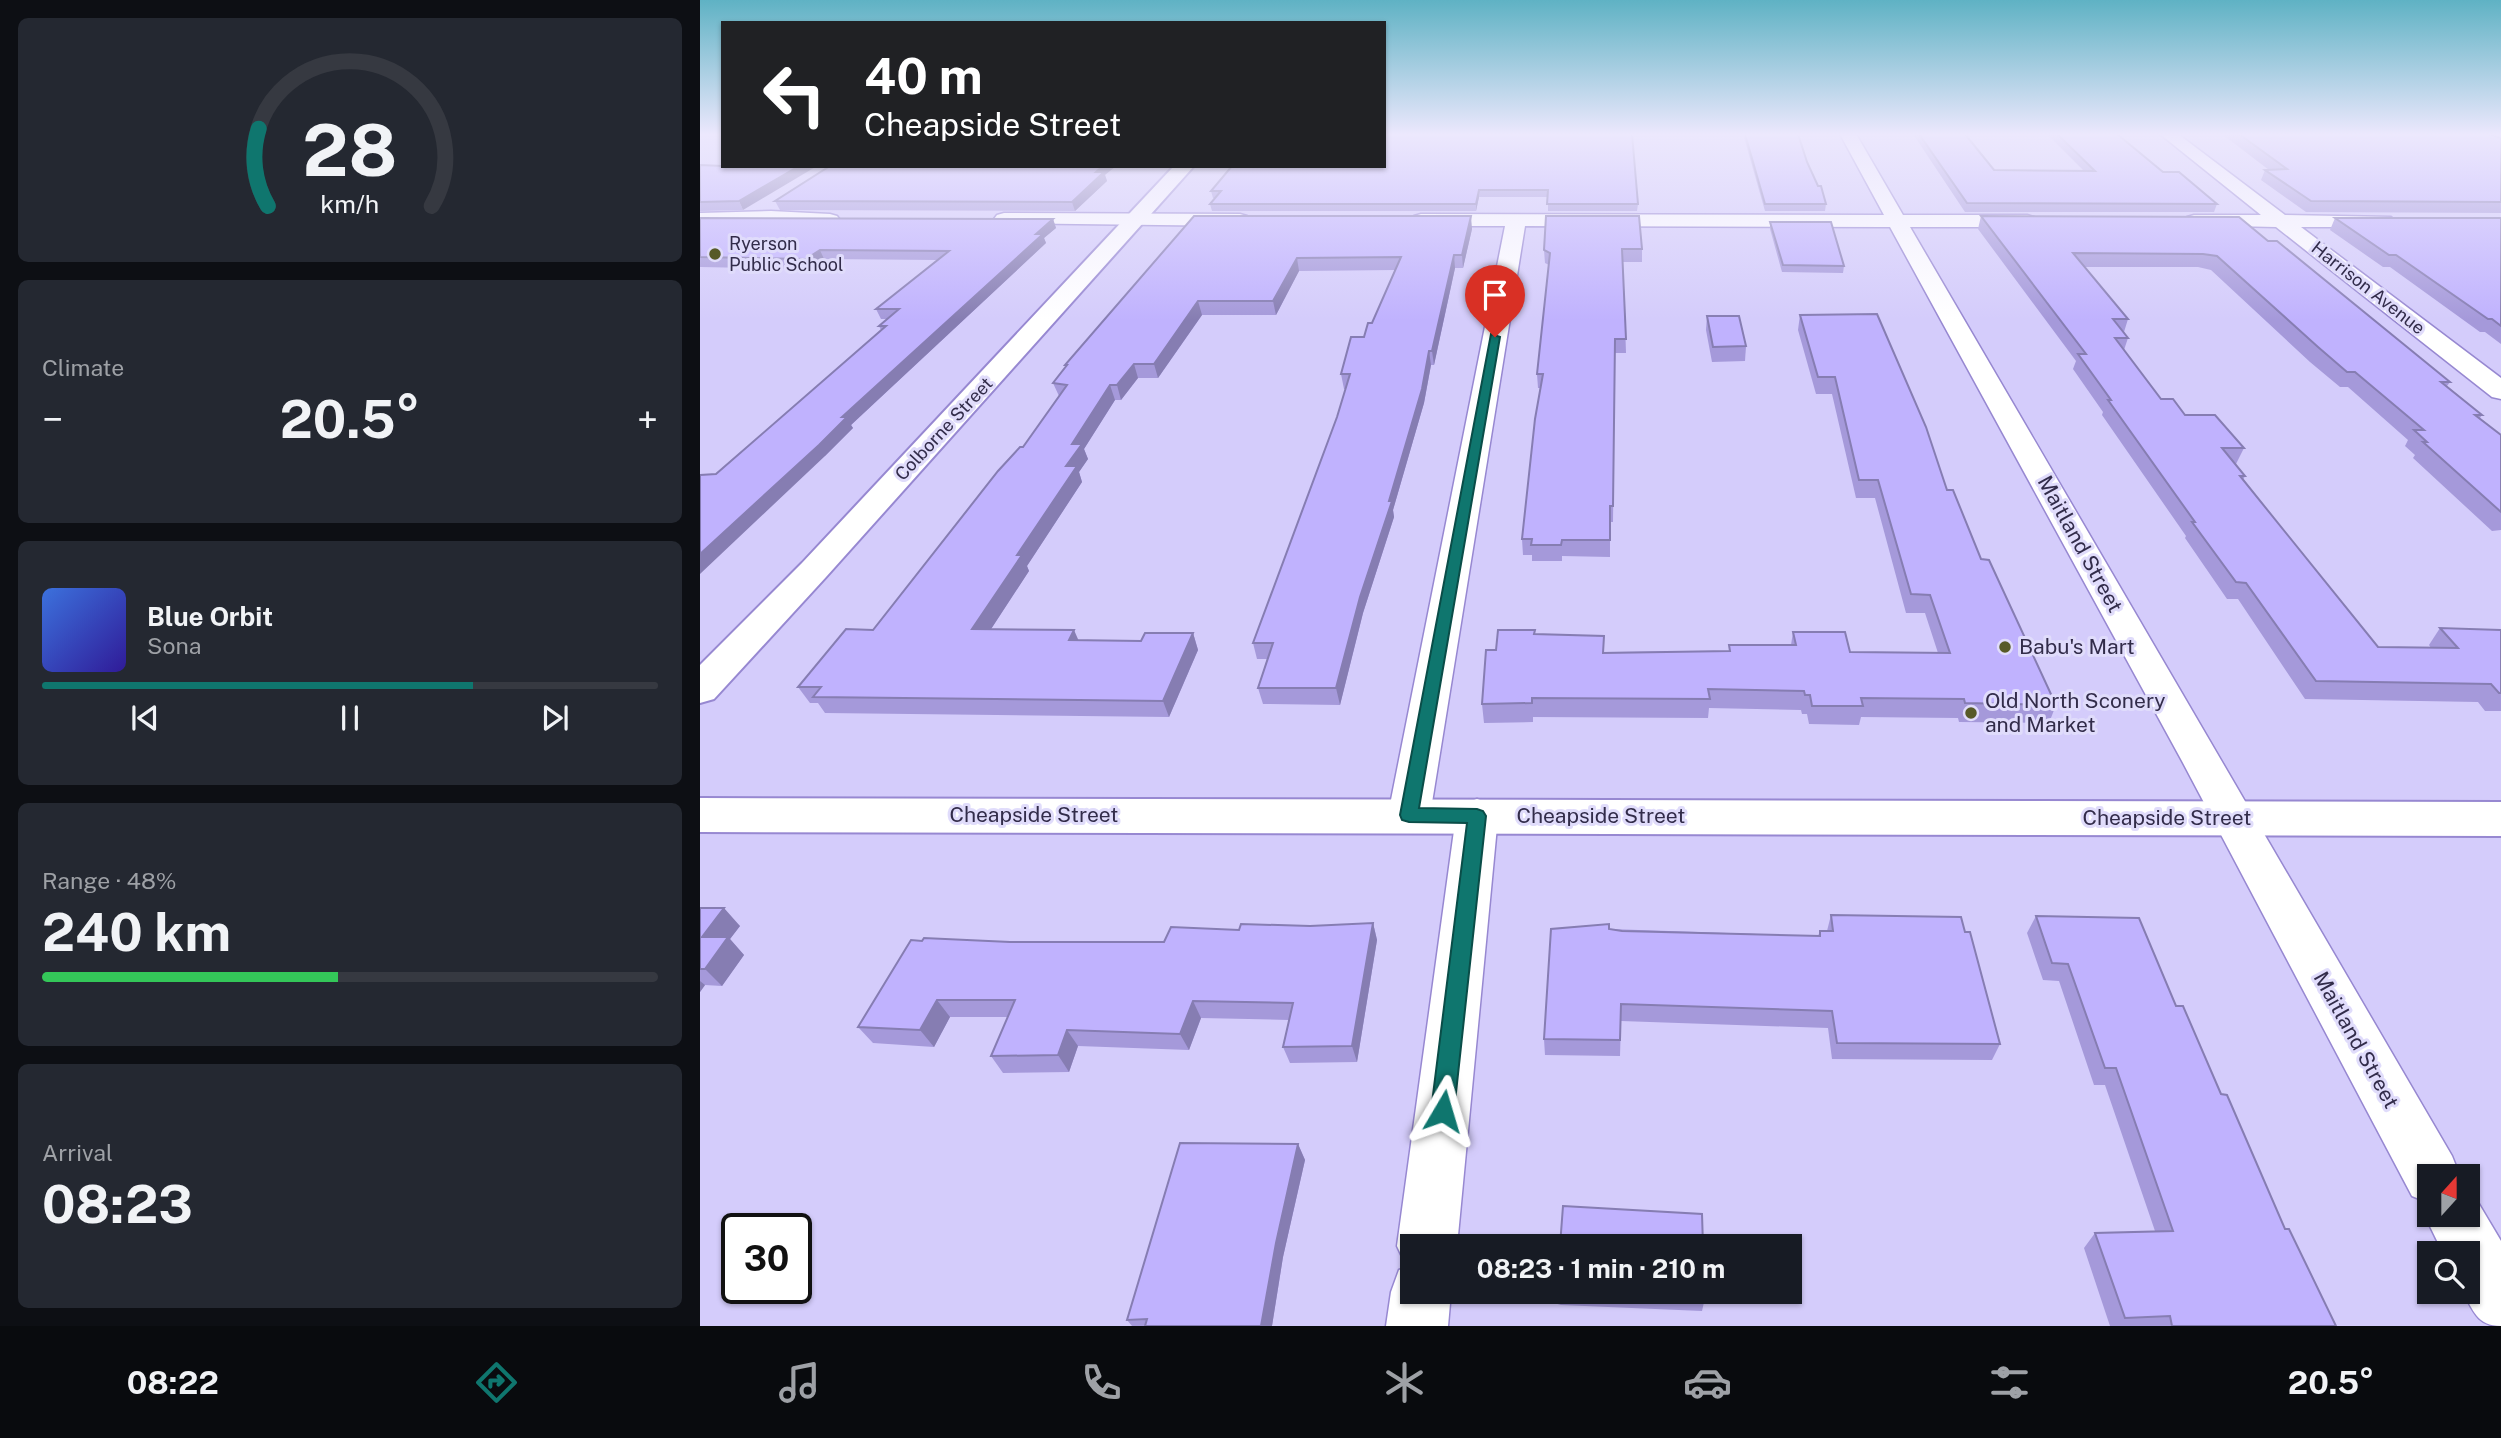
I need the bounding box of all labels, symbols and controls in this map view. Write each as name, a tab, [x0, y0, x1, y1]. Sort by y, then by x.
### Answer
text: 40 m	[864, 47, 983, 105]
icon: left	[749, 49, 840, 140]
text: Cheapside Street	[864, 106, 1121, 143]
text: 28	[302, 107, 398, 192]
text: km/h	[321, 189, 379, 219]
place label: Ryerson Public School	[729, 233, 843, 275]
street label: Harrison Avenue	[2307, 237, 2429, 338]
marker: Ryerson Public School	[707, 246, 723, 262]
pin	[1465, 265, 1525, 337]
icon: arrive	[1476, 276, 1514, 314]
text: Climate	[42, 354, 124, 381]
street label: Colborne Street	[891, 373, 997, 485]
text: 20.5°	[280, 389, 420, 450]
text: −	[42, 397, 63, 442]
text: +	[637, 397, 658, 442]
street label: Maitland Street	[2033, 471, 2128, 616]
text: Blue Orbit	[147, 601, 273, 632]
text: Sona	[147, 632, 201, 659]
place label: Babu's Mart	[2019, 634, 2135, 659]
marker: Babu's Mart	[1997, 639, 2013, 655]
place label: Old North Sconery and Market	[1985, 688, 2166, 737]
icon: previous	[126, 699, 164, 737]
icon: pause	[331, 699, 369, 737]
icon: next	[536, 699, 574, 737]
marker: Old North Sconery and Market	[1963, 705, 1979, 721]
street label: Cheapside Street	[950, 802, 1118, 827]
street label: Cheapside Street	[1517, 803, 1685, 828]
street label: Cheapside Street	[2083, 805, 2251, 830]
text: Range · 48%	[42, 867, 177, 894]
text: 240 km	[42, 902, 231, 963]
street label: Maitland Street	[2309, 967, 2404, 1112]
position arrow	[1406, 1074, 1480, 1148]
text: Arrival	[42, 1139, 113, 1166]
north arrow	[2417, 1164, 2480, 1227]
map controls	[2417, 1164, 2480, 1304]
text: 08:23	[42, 1174, 193, 1235]
speed limit sign: 30	[721, 1213, 812, 1304]
button: search	[2417, 1241, 2480, 1304]
text: 08:23 · 1 min · 210 m	[1477, 1253, 1725, 1284]
icon: directions	[472, 1358, 521, 1407]
icon: music	[775, 1358, 824, 1407]
icon: phone	[1077, 1358, 1126, 1407]
icon: climate	[1380, 1358, 1429, 1407]
icon: car	[1683, 1358, 1732, 1407]
icon: filters	[1985, 1358, 2034, 1407]
text: 08:22	[127, 1364, 219, 1401]
text: 20.5°	[2288, 1364, 2374, 1401]

